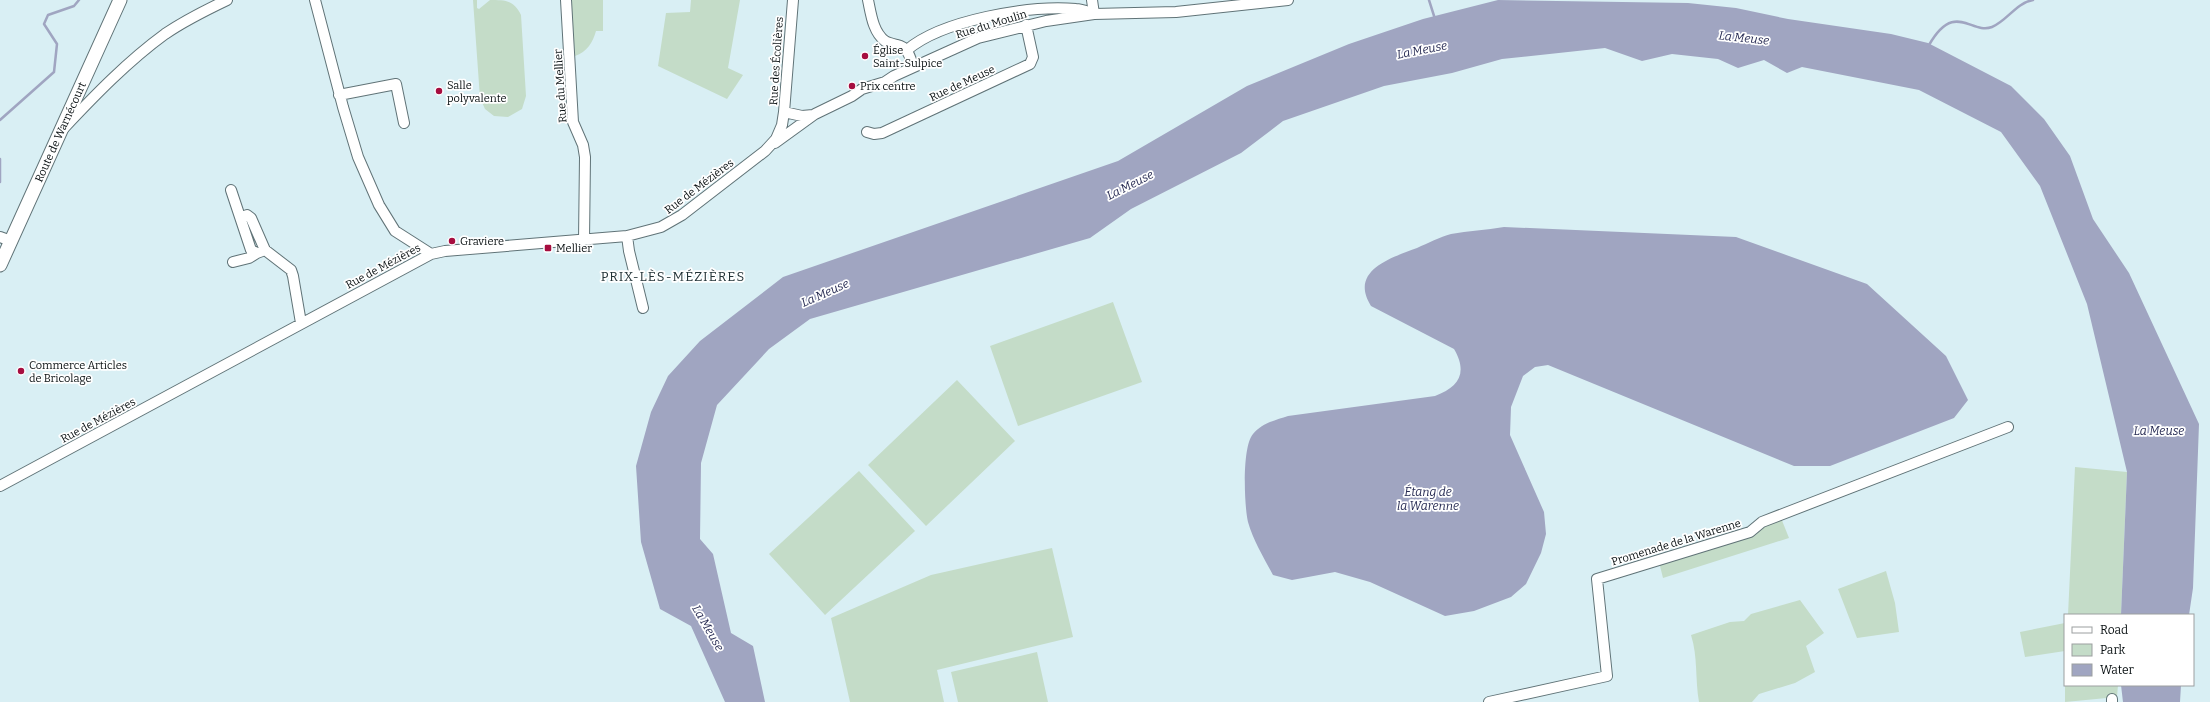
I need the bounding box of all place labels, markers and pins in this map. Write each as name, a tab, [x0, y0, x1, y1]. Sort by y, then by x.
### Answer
place label: Église Saint-Sulpice	[873, 43, 942, 70]
marker: Église Saint-Sulpice	[860, 51, 870, 61]
place label: Salle polyvalente	[447, 79, 507, 105]
place label: Prix centre	[860, 80, 916, 93]
marker: Prix centre	[847, 81, 857, 91]
marker: Salle polyvalente	[434, 86, 444, 96]
place label: Graviere	[460, 235, 504, 248]
marker: Graviere	[447, 236, 457, 246]
place label: Mellier	[556, 242, 592, 255]
marker: Mellier	[543, 243, 553, 253]
place label: Commerce Articles de Bricolage	[29, 359, 127, 385]
marker: Commerce Articles de Bricolage	[16, 366, 26, 376]

